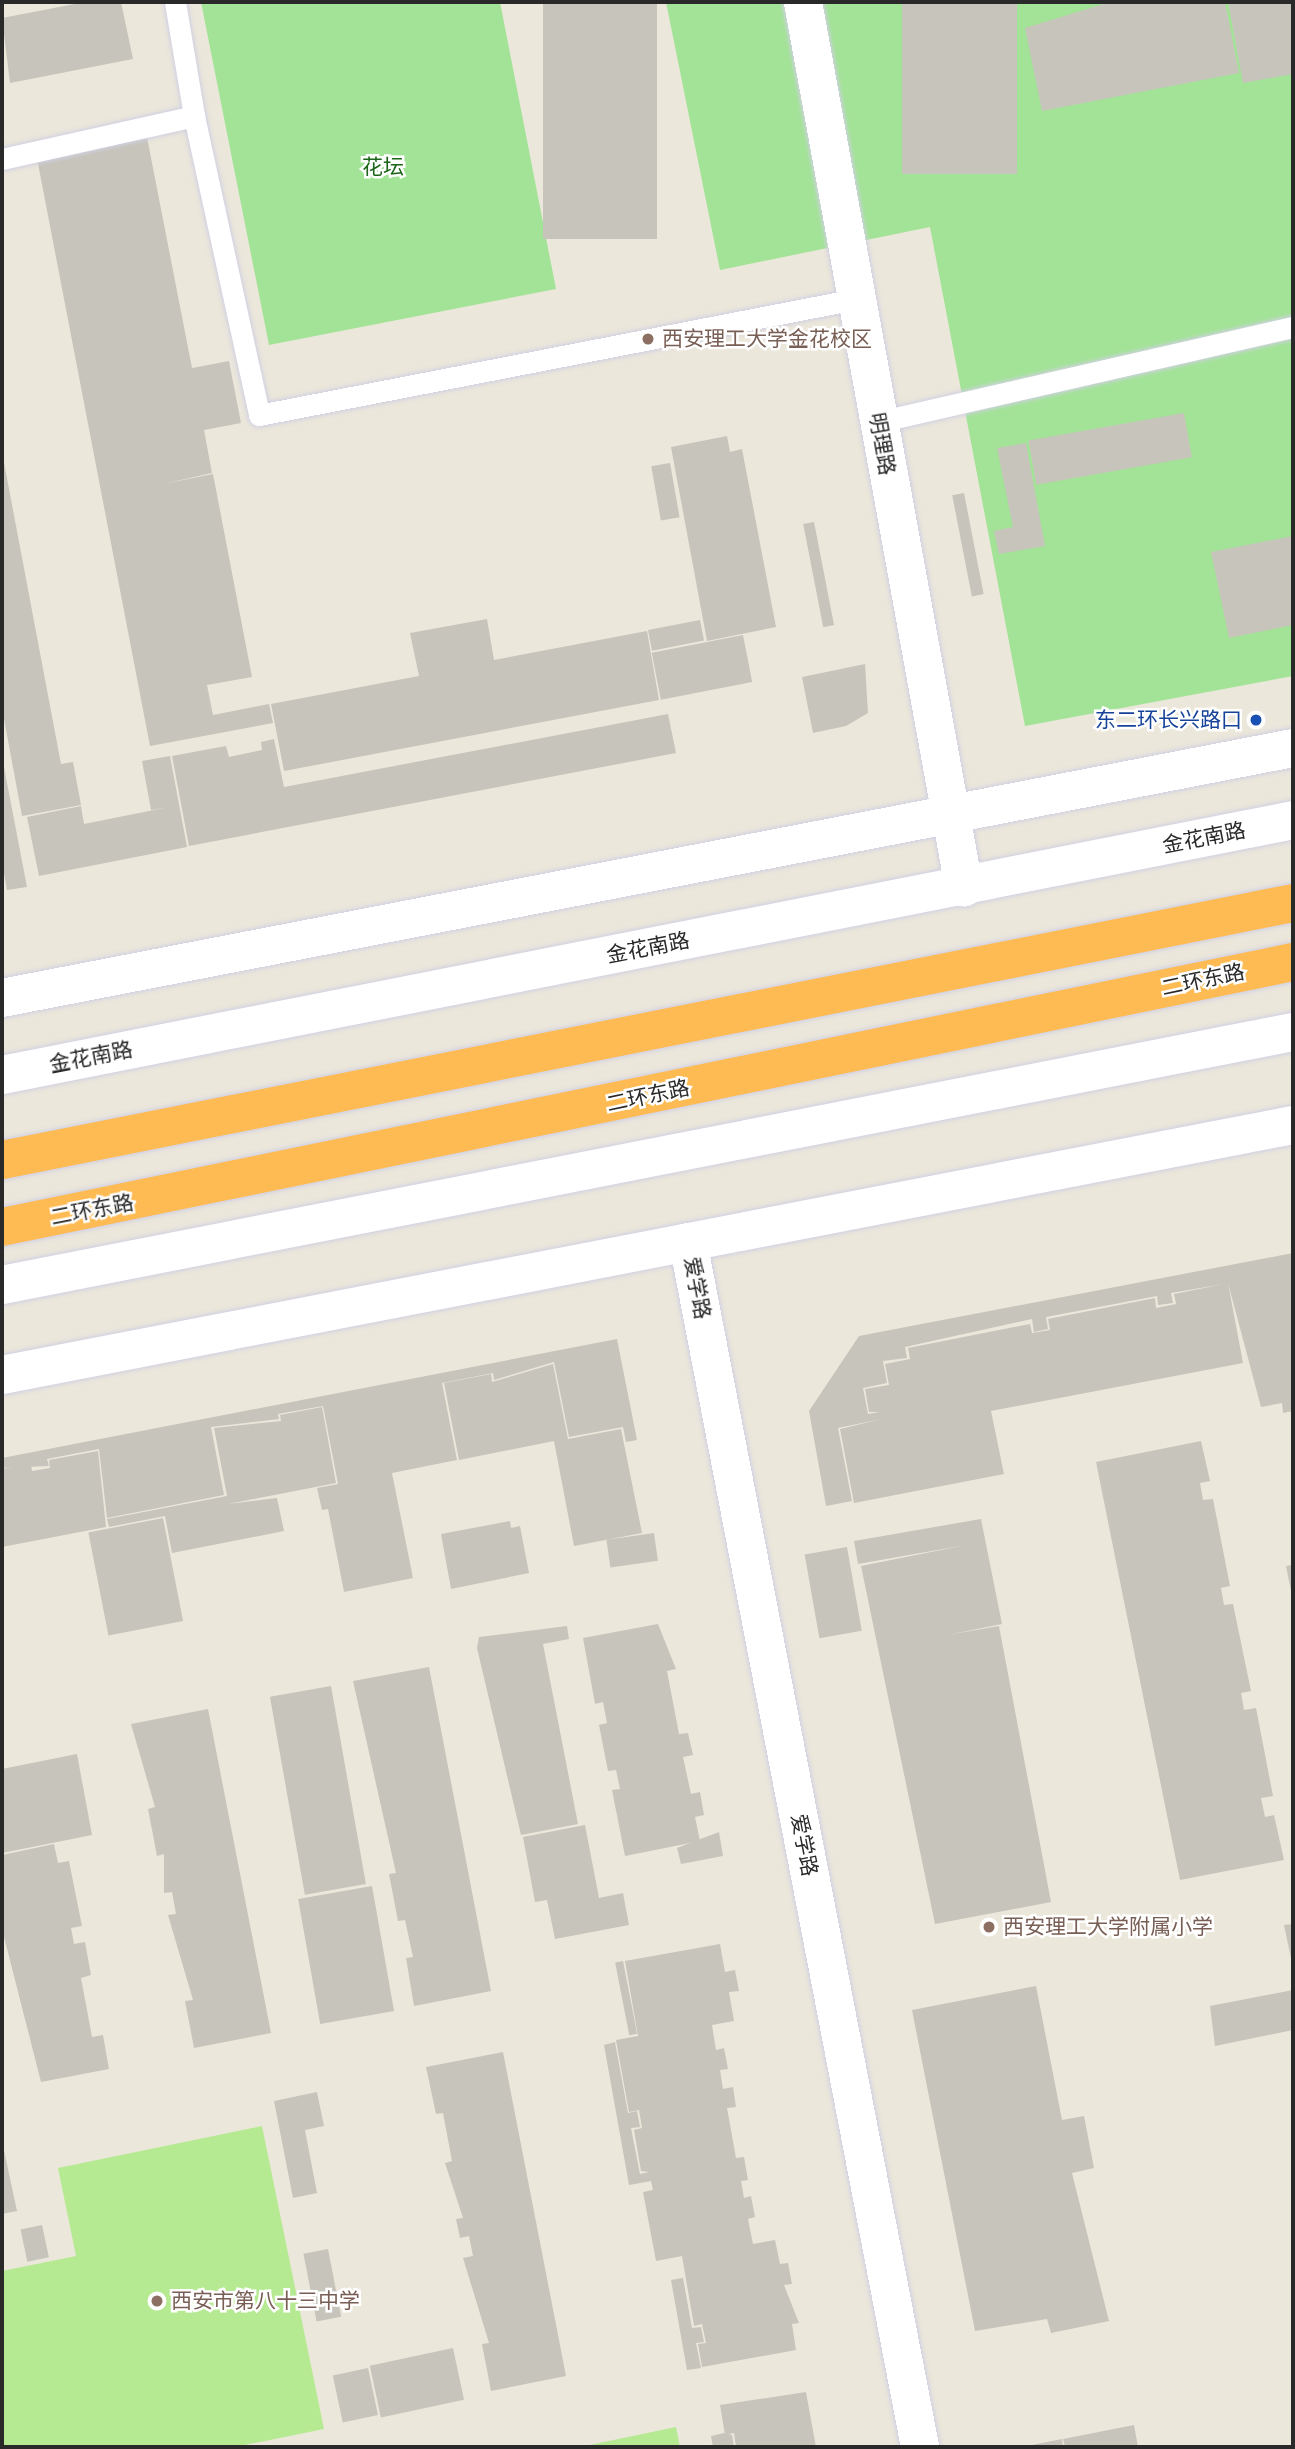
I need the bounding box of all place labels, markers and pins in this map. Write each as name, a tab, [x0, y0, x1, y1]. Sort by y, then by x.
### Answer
place label: 西安理工大学金花校区	[662, 326, 872, 352]
marker: 西安理工大学金花校区	[640, 331, 656, 347]
place label: 东二环长兴路口	[1095, 707, 1242, 733]
marker: 东二环长兴路口	[1248, 712, 1264, 728]
place label: 西安理工大学附属小学	[1003, 1914, 1213, 1940]
marker: 西安理工大学附属小学	[981, 1919, 997, 1935]
place label: 西安市第八十三中学	[171, 2288, 360, 2314]
marker: 西安市第八十三中学	[149, 2293, 165, 2309]

